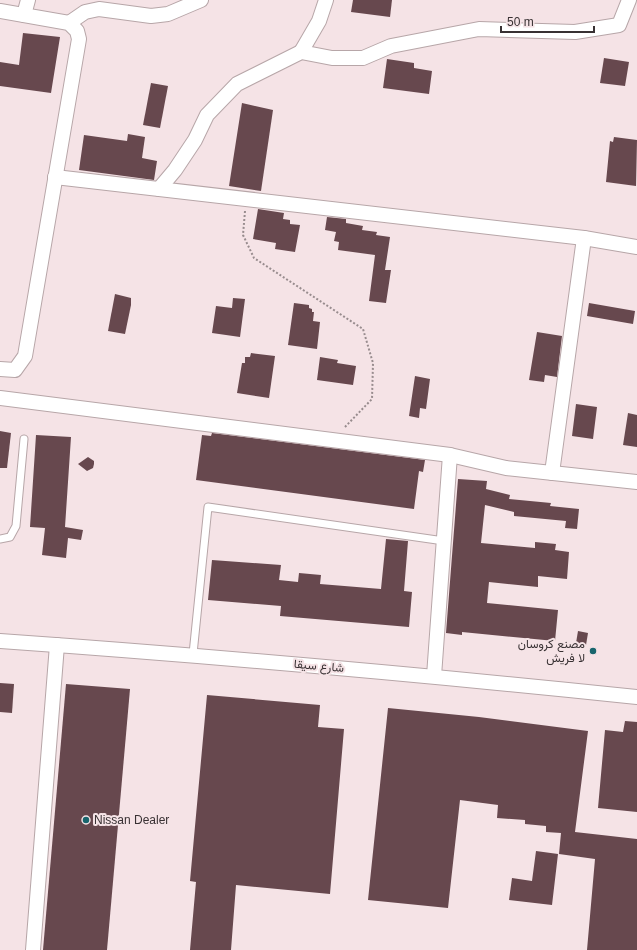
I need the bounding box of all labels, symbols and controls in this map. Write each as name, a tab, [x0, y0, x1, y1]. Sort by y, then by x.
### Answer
scale bar	[501, 8, 594, 34]
text: 50 m	[507, 15, 534, 29]
place label: مصنع كروسان لا فريش	[518, 637, 585, 666]
marker: مصنع كروسان لا فريش	[588, 646, 598, 656]
street label: شارع سيقا	[293, 657, 345, 677]
place label: Nissan Dealer	[94, 813, 169, 827]
marker: Nissan Dealer	[81, 815, 91, 825]

